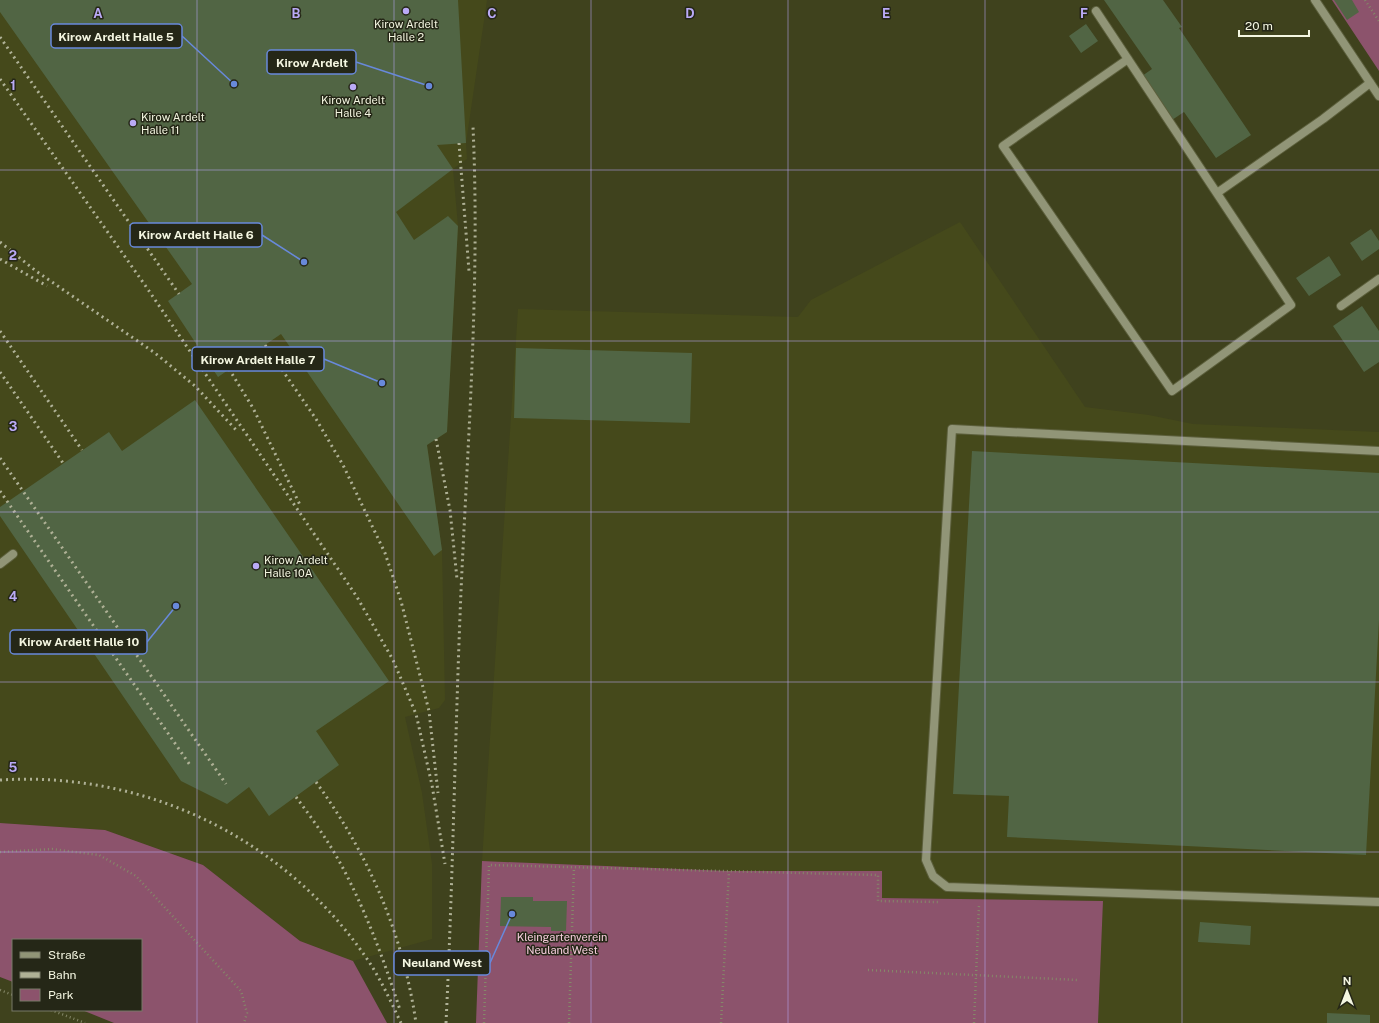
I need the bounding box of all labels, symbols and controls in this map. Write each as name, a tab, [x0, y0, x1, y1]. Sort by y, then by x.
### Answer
text: A	[93, 6, 103, 21]
text: B	[292, 6, 301, 21]
marker: Kirow Ardelt Halle 2	[401, 6, 411, 16]
text: C	[487, 6, 497, 21]
text: D	[685, 6, 695, 21]
text: E	[882, 6, 890, 21]
text: F	[1080, 6, 1088, 21]
scale bar	[1239, 12, 1309, 38]
place label: Kirow Ardelt Halle 2	[374, 18, 438, 43]
text: 20 m	[1245, 19, 1273, 33]
callout: Kirow Ardelt Halle 5	[51, 24, 182, 48]
text: Kirow Ardelt Halle 5	[58, 30, 174, 44]
callout: Kirow Ardelt	[267, 50, 356, 74]
text: Kirow Ardelt	[276, 56, 348, 70]
text: 1	[10, 78, 16, 93]
marker: Kirow Ardelt Halle 4	[348, 82, 358, 92]
place label: Kirow Ardelt Halle 4	[321, 94, 385, 119]
place label: Kirow Ardelt Halle 11	[141, 111, 205, 136]
marker: Kirow Ardelt Halle 11	[128, 118, 138, 128]
callout: Kirow Ardelt Halle 6	[130, 223, 262, 247]
text: Kirow Ardelt Halle 6	[138, 228, 254, 242]
text: 2	[9, 248, 17, 263]
callout: Kirow Ardelt Halle 7	[192, 347, 324, 371]
text: Kirow Ardelt Halle 7	[200, 353, 316, 367]
text: 3	[9, 419, 18, 434]
place label: Kirow Ardelt Halle 10A	[264, 554, 328, 579]
marker: Kirow Ardelt Halle 10A	[251, 561, 261, 571]
text: 4	[9, 589, 18, 604]
callout: Kirow Ardelt Halle 10	[10, 630, 147, 654]
text: Kirow Ardelt Halle 10	[19, 635, 140, 649]
text: 5	[9, 760, 18, 775]
park label: Kleingartenverein Neuland West	[517, 931, 607, 956]
legend	[12, 939, 142, 1011]
text: Straße	[48, 948, 86, 962]
callout: Neuland West	[394, 951, 490, 975]
text: Neuland West	[402, 956, 482, 970]
text: Bahn	[48, 968, 77, 982]
north arrow	[1327, 971, 1367, 1011]
text: N	[1343, 975, 1351, 987]
text: Park	[48, 988, 74, 1002]

